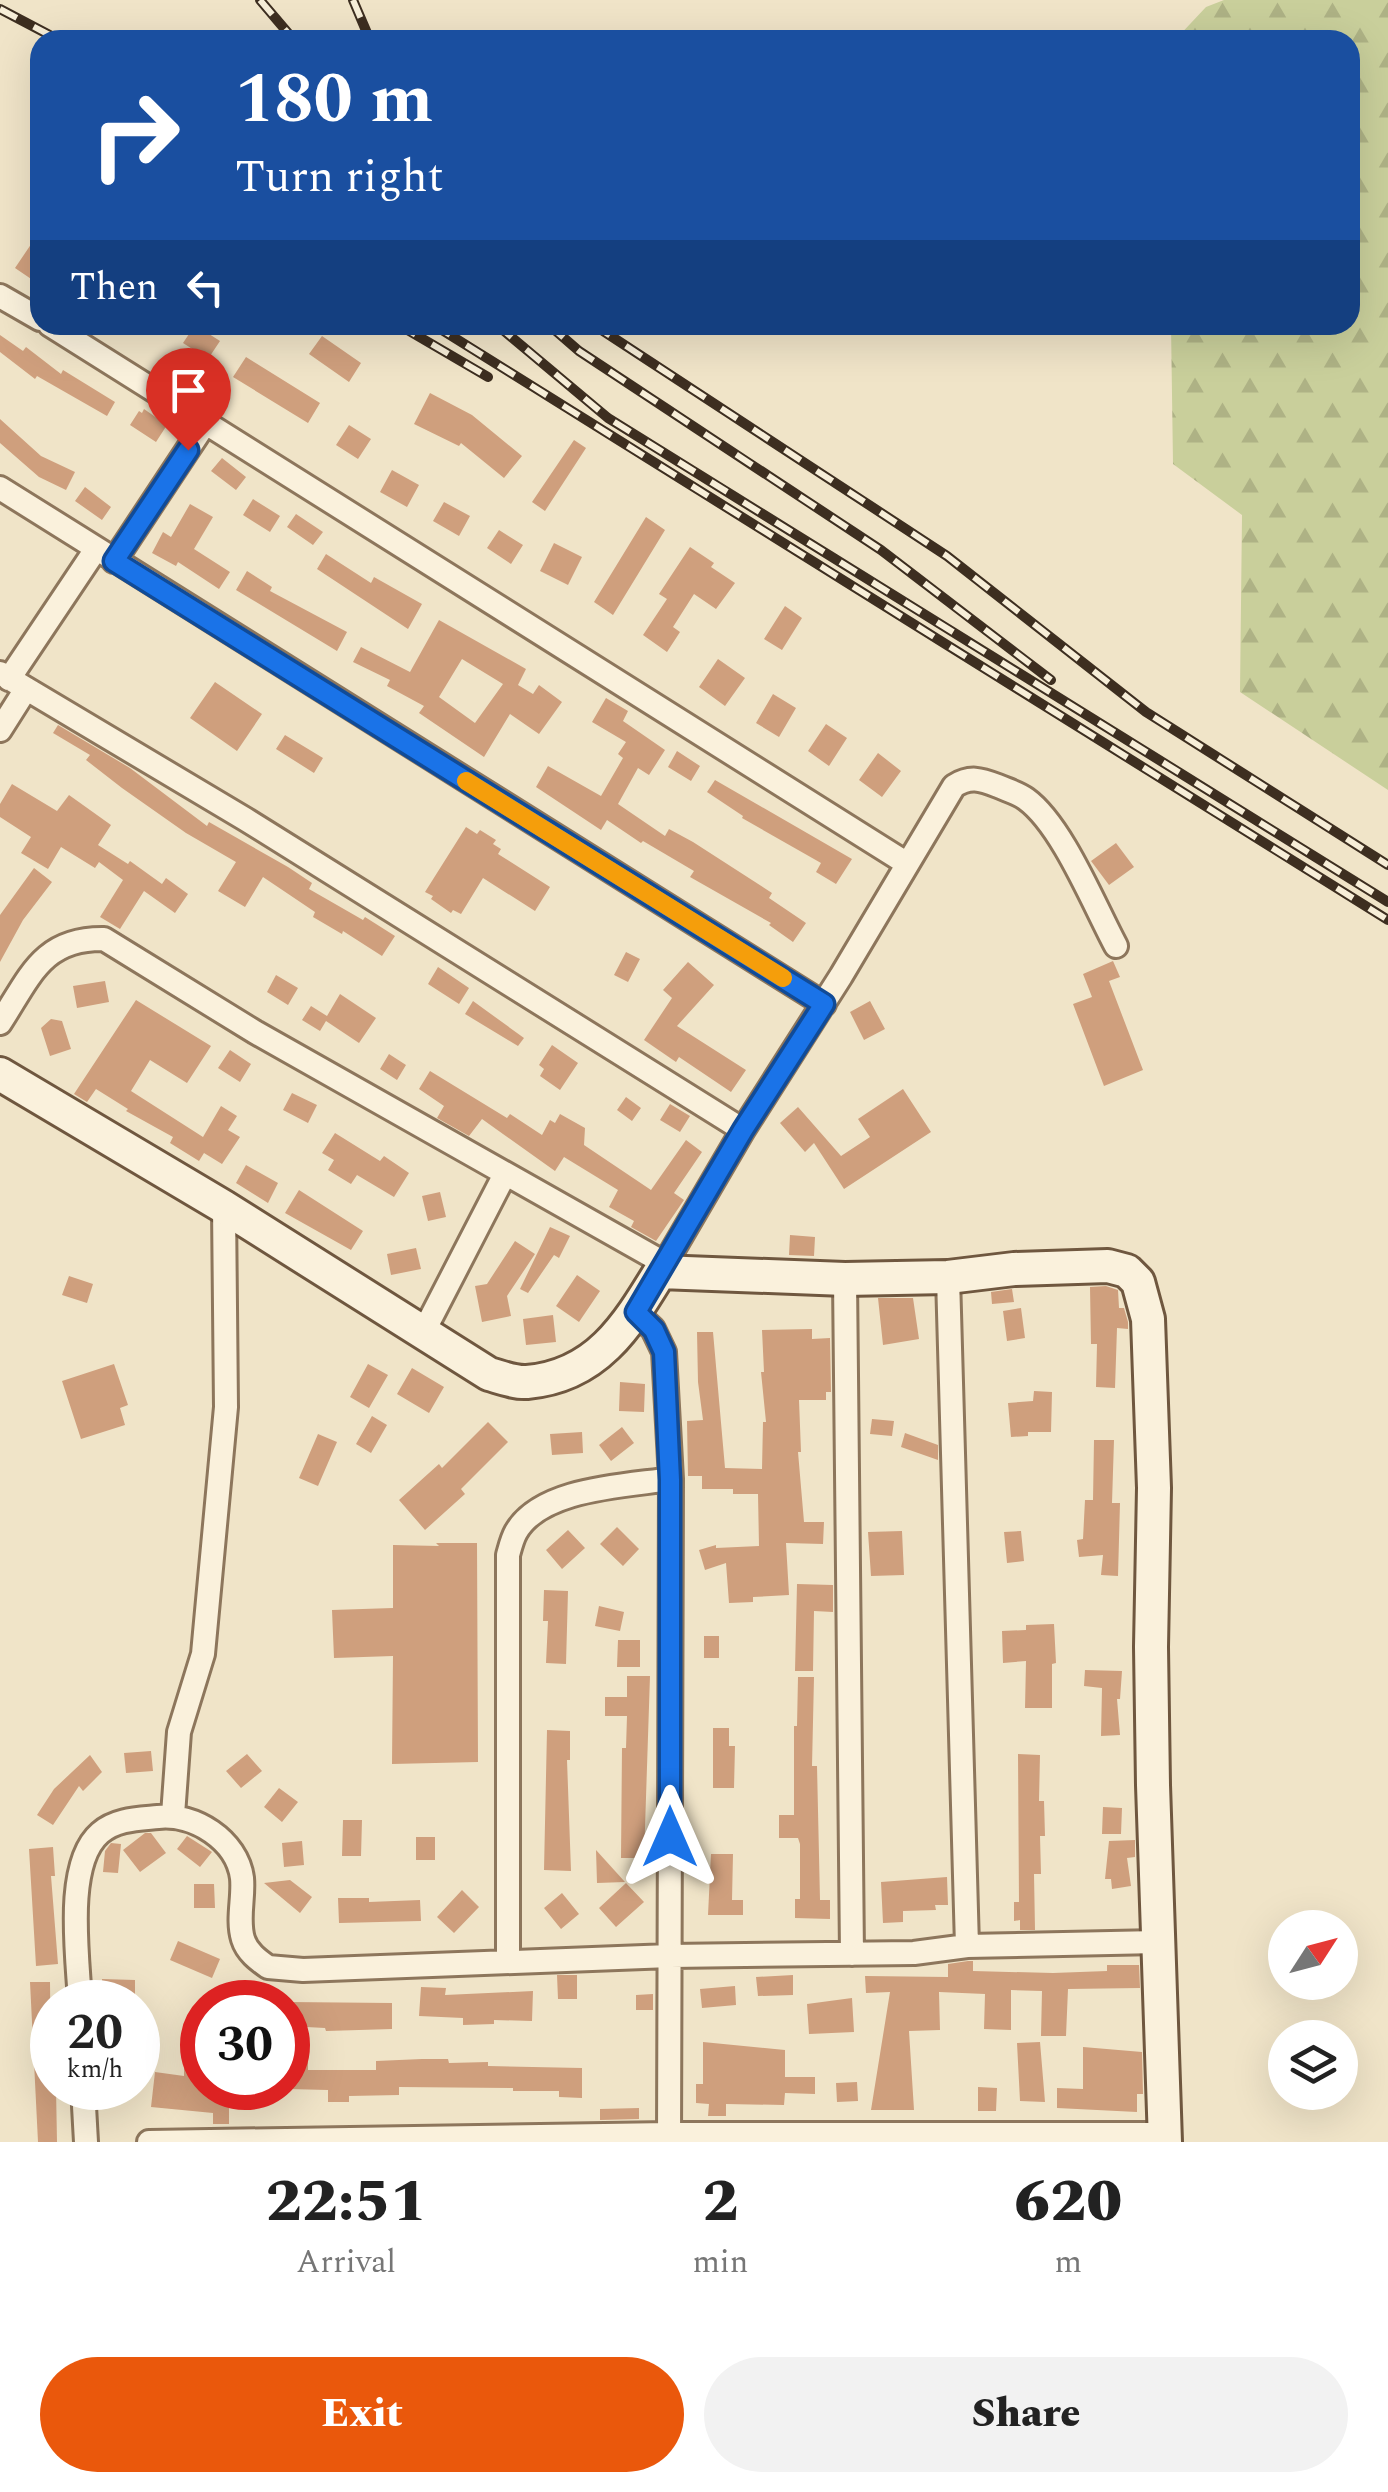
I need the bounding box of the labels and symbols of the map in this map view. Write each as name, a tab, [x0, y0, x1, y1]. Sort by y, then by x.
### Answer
pin	[146, 348, 231, 451]
position arrow	[618, 1785, 722, 1889]
north arrow	[1268, 1910, 1358, 2000]
speed limit sign: 30	[180, 1980, 310, 2110]

